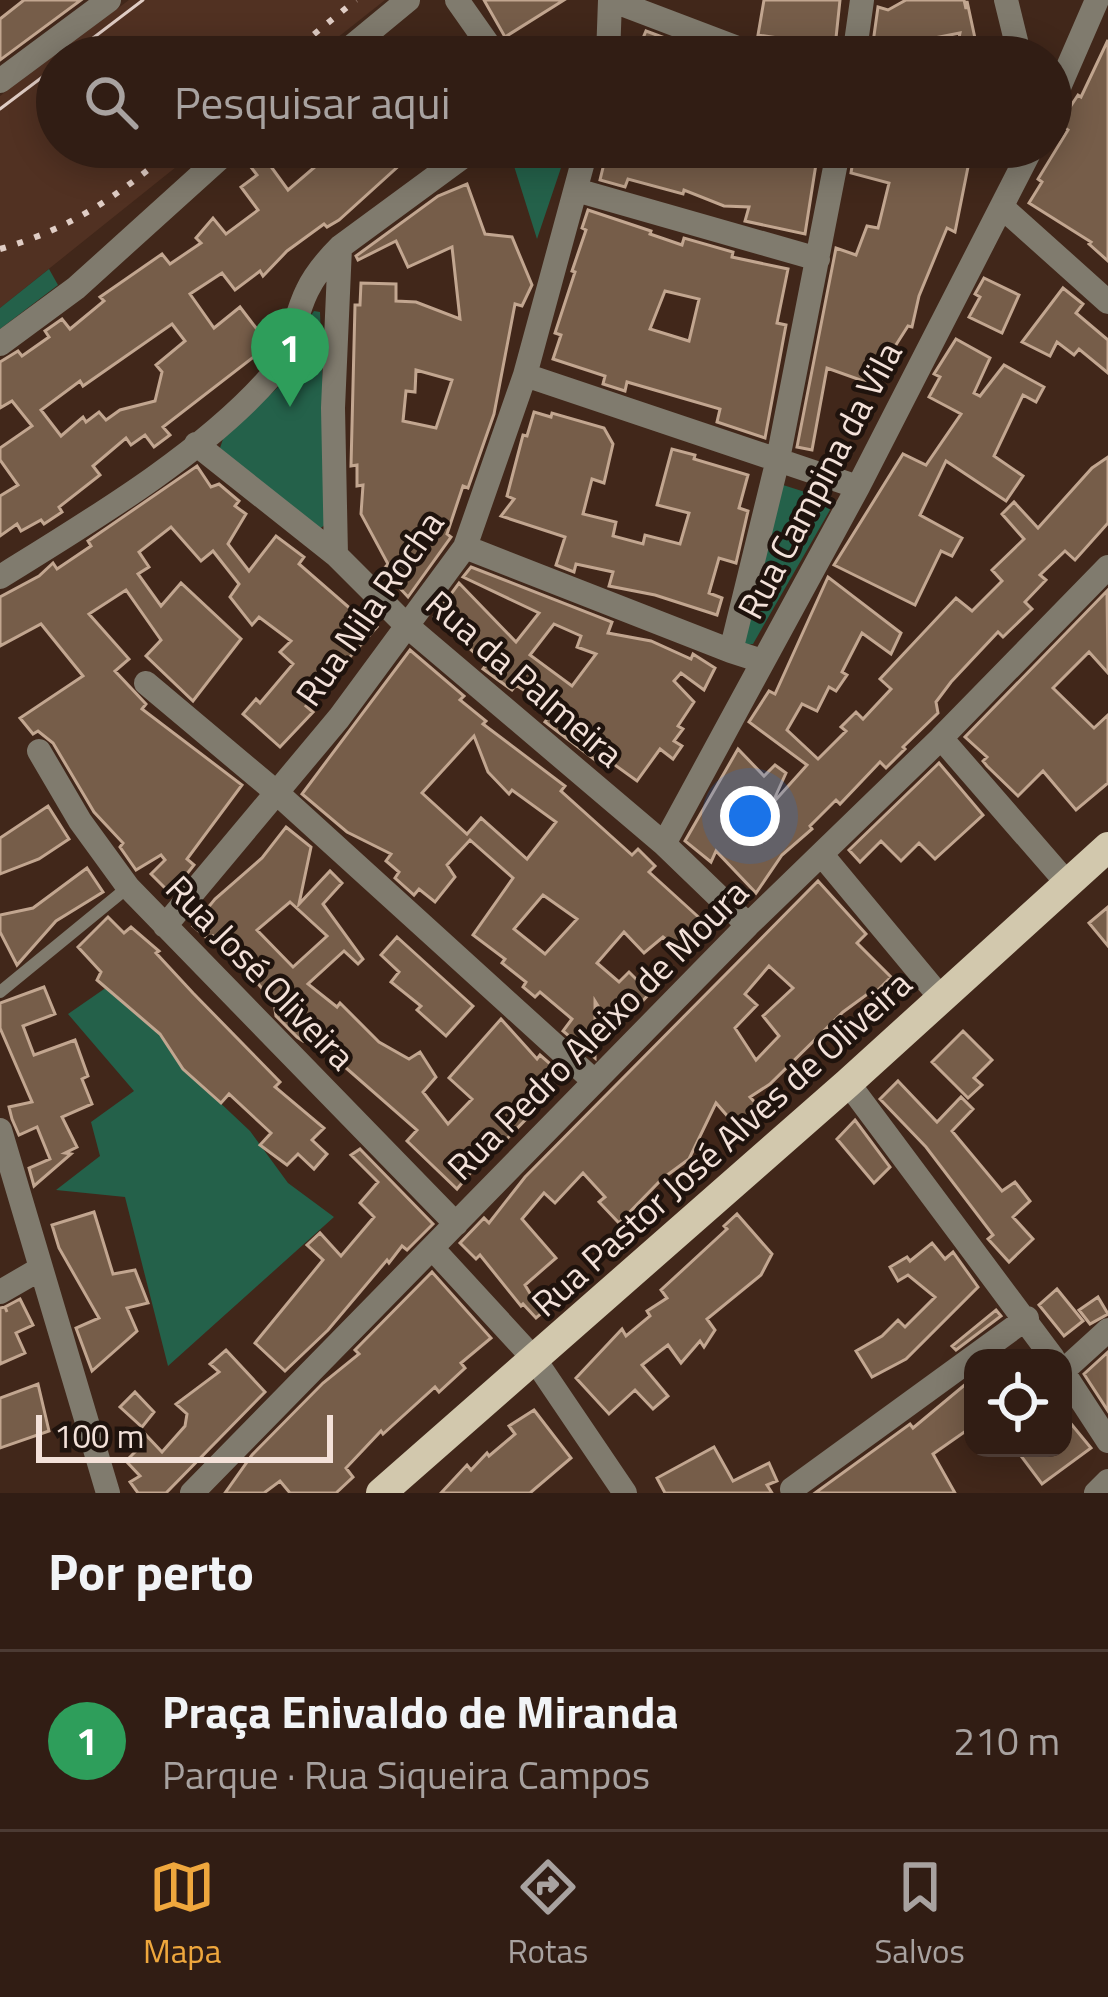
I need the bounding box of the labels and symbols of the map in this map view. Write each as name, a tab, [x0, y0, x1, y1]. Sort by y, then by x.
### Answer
pin: 1	[251, 308, 329, 407]
street label: Rua Campina da Vila	[723, 331, 915, 629]
street label: Rua Nila Rocha	[281, 499, 457, 717]
street label: Rua da Palmeira	[414, 576, 636, 780]
your location	[720, 786, 780, 846]
street label: Rua José Oliveira	[153, 862, 369, 1082]
street label: Rua Pedro Aleixo de Moura	[434, 866, 760, 1192]
street label: Rua Pastor José Alves de Oliveira	[519, 957, 923, 1329]
scale bar	[36, 1409, 333, 1462]

